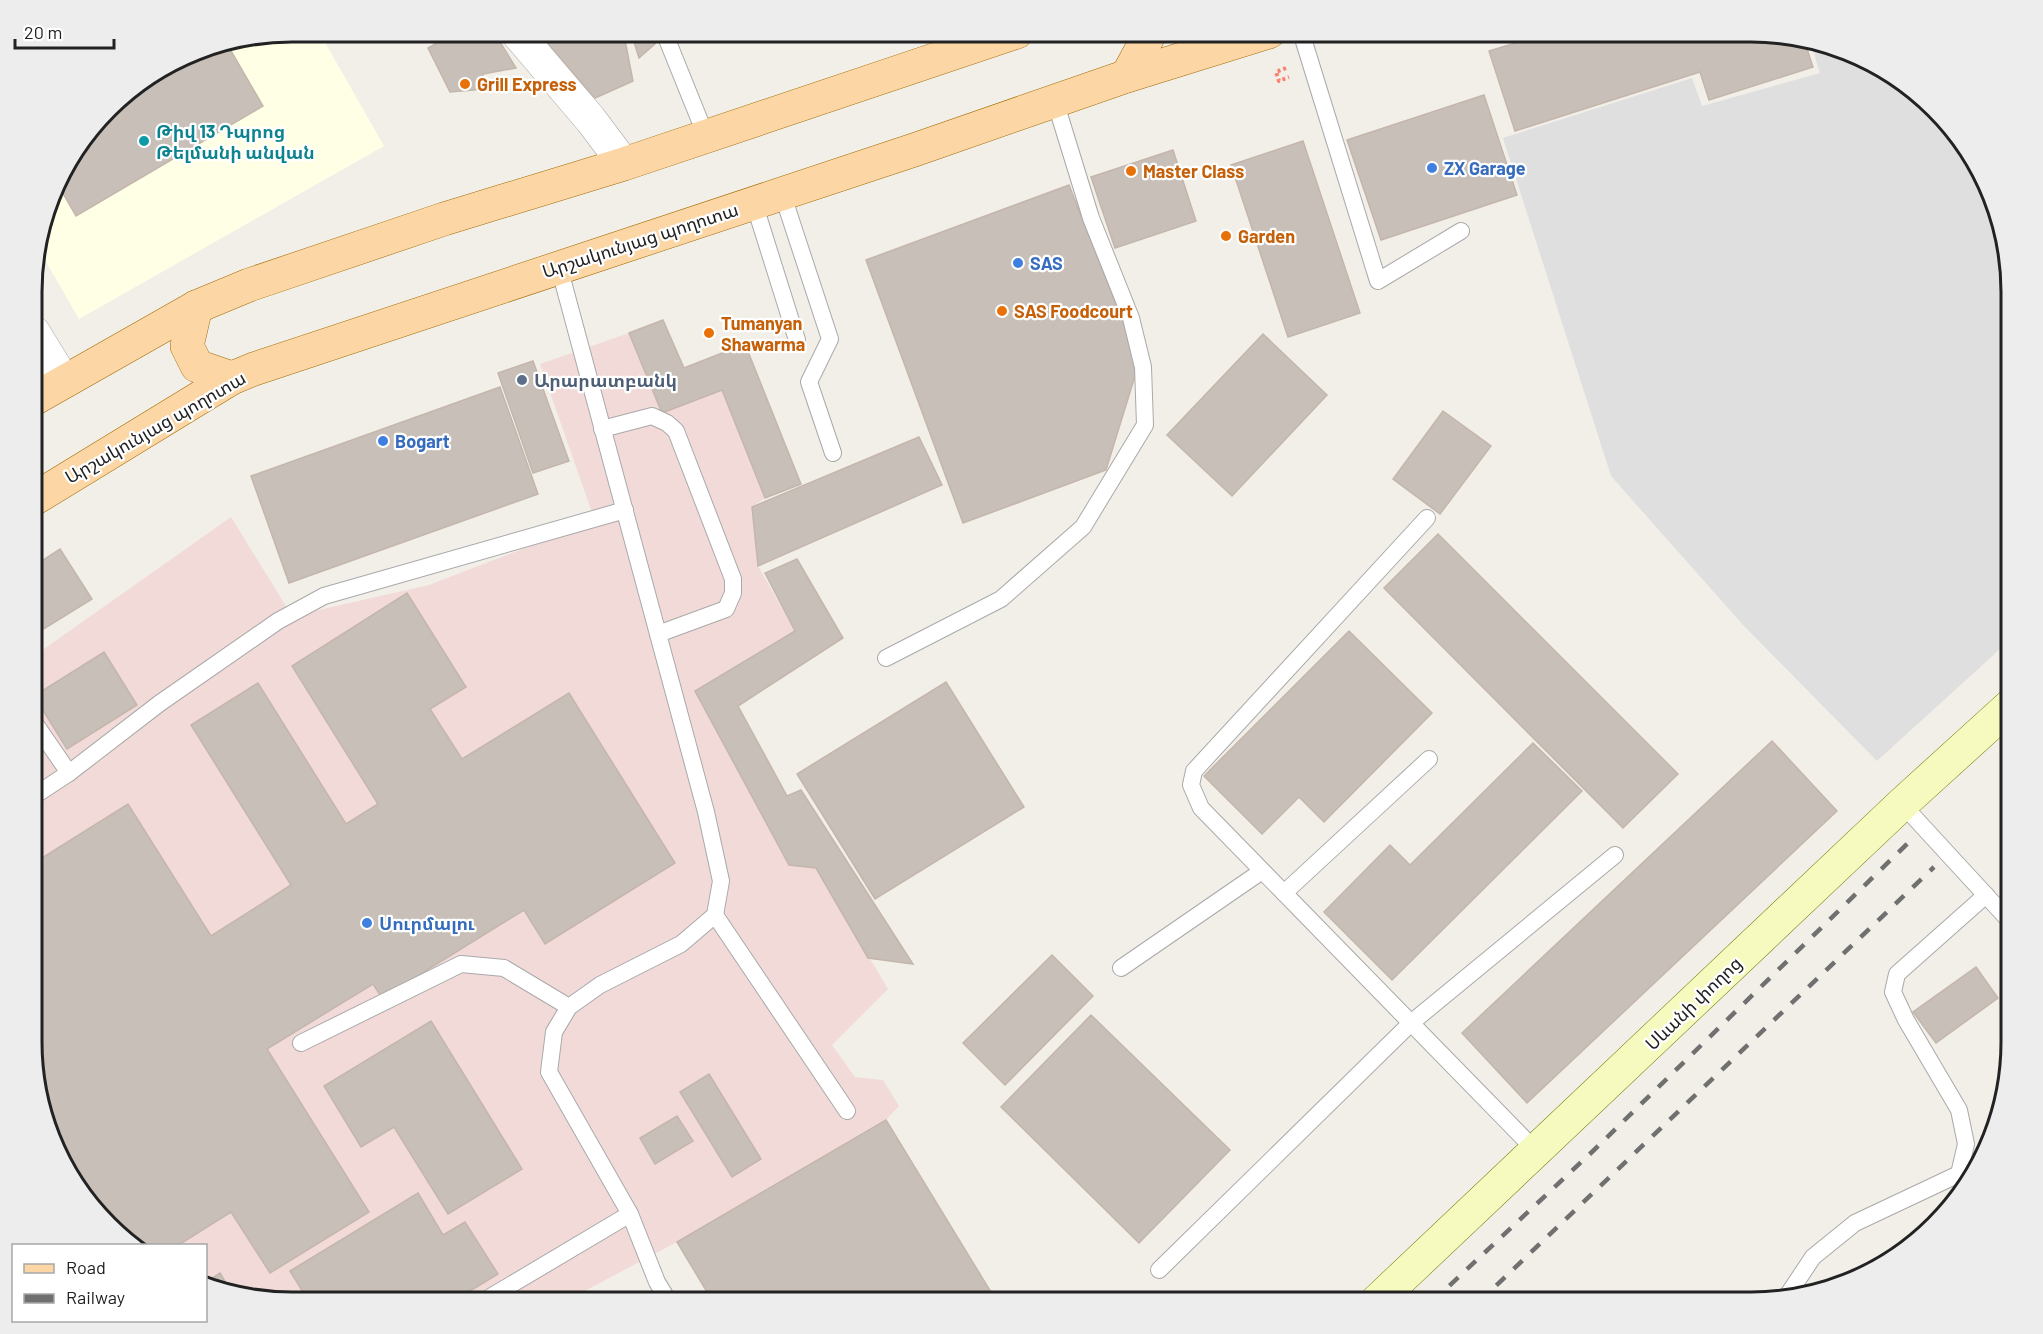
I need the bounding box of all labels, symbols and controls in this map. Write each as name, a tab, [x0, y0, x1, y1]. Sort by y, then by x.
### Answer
scale bar	[15, 12, 114, 50]
text: 20 m	[24, 21, 62, 43]
place label: Grill Express	[477, 73, 577, 95]
marker: Grill Express	[458, 77, 472, 91]
place label: Թիվ 13 Դպրոց Թելմանի անվան	[156, 120, 315, 163]
marker: Թիվ 13 Դպրոց Թելմանի անվան	[137, 134, 151, 148]
place label: ZX Garage	[1444, 157, 1526, 179]
place label: Master Class	[1143, 160, 1244, 182]
marker: ZX Garage	[1425, 161, 1439, 175]
marker: Master Class	[1124, 164, 1138, 178]
street label: Արշակունյաց պողոտա	[539, 198, 741, 282]
place label: Garden	[1238, 225, 1295, 247]
marker: Garden	[1219, 229, 1233, 243]
place label: SAS	[1030, 252, 1063, 274]
marker: SAS	[1011, 256, 1025, 270]
place label: SAS Foodcourt	[1014, 300, 1133, 322]
marker: SAS Foodcourt	[995, 304, 1009, 318]
place label: Tumanyan Shawarma	[721, 312, 805, 355]
marker: Tumanyan Shawarma	[702, 326, 716, 340]
street label: Արշակունյաց պողոտա	[61, 366, 249, 488]
place label: Արարատբանկ	[534, 369, 677, 391]
marker: Արարատբանկ	[515, 373, 529, 387]
place label: Bogart	[395, 430, 450, 452]
marker: Bogart	[376, 434, 390, 448]
place label: Սուրմալու	[379, 912, 475, 934]
marker: Սուրմալու	[360, 916, 374, 930]
street label: Սևանի փողոց	[1640, 952, 1746, 1054]
legend	[12, 1244, 207, 1322]
text: Road	[66, 1256, 106, 1278]
text: Railway	[66, 1286, 125, 1308]

